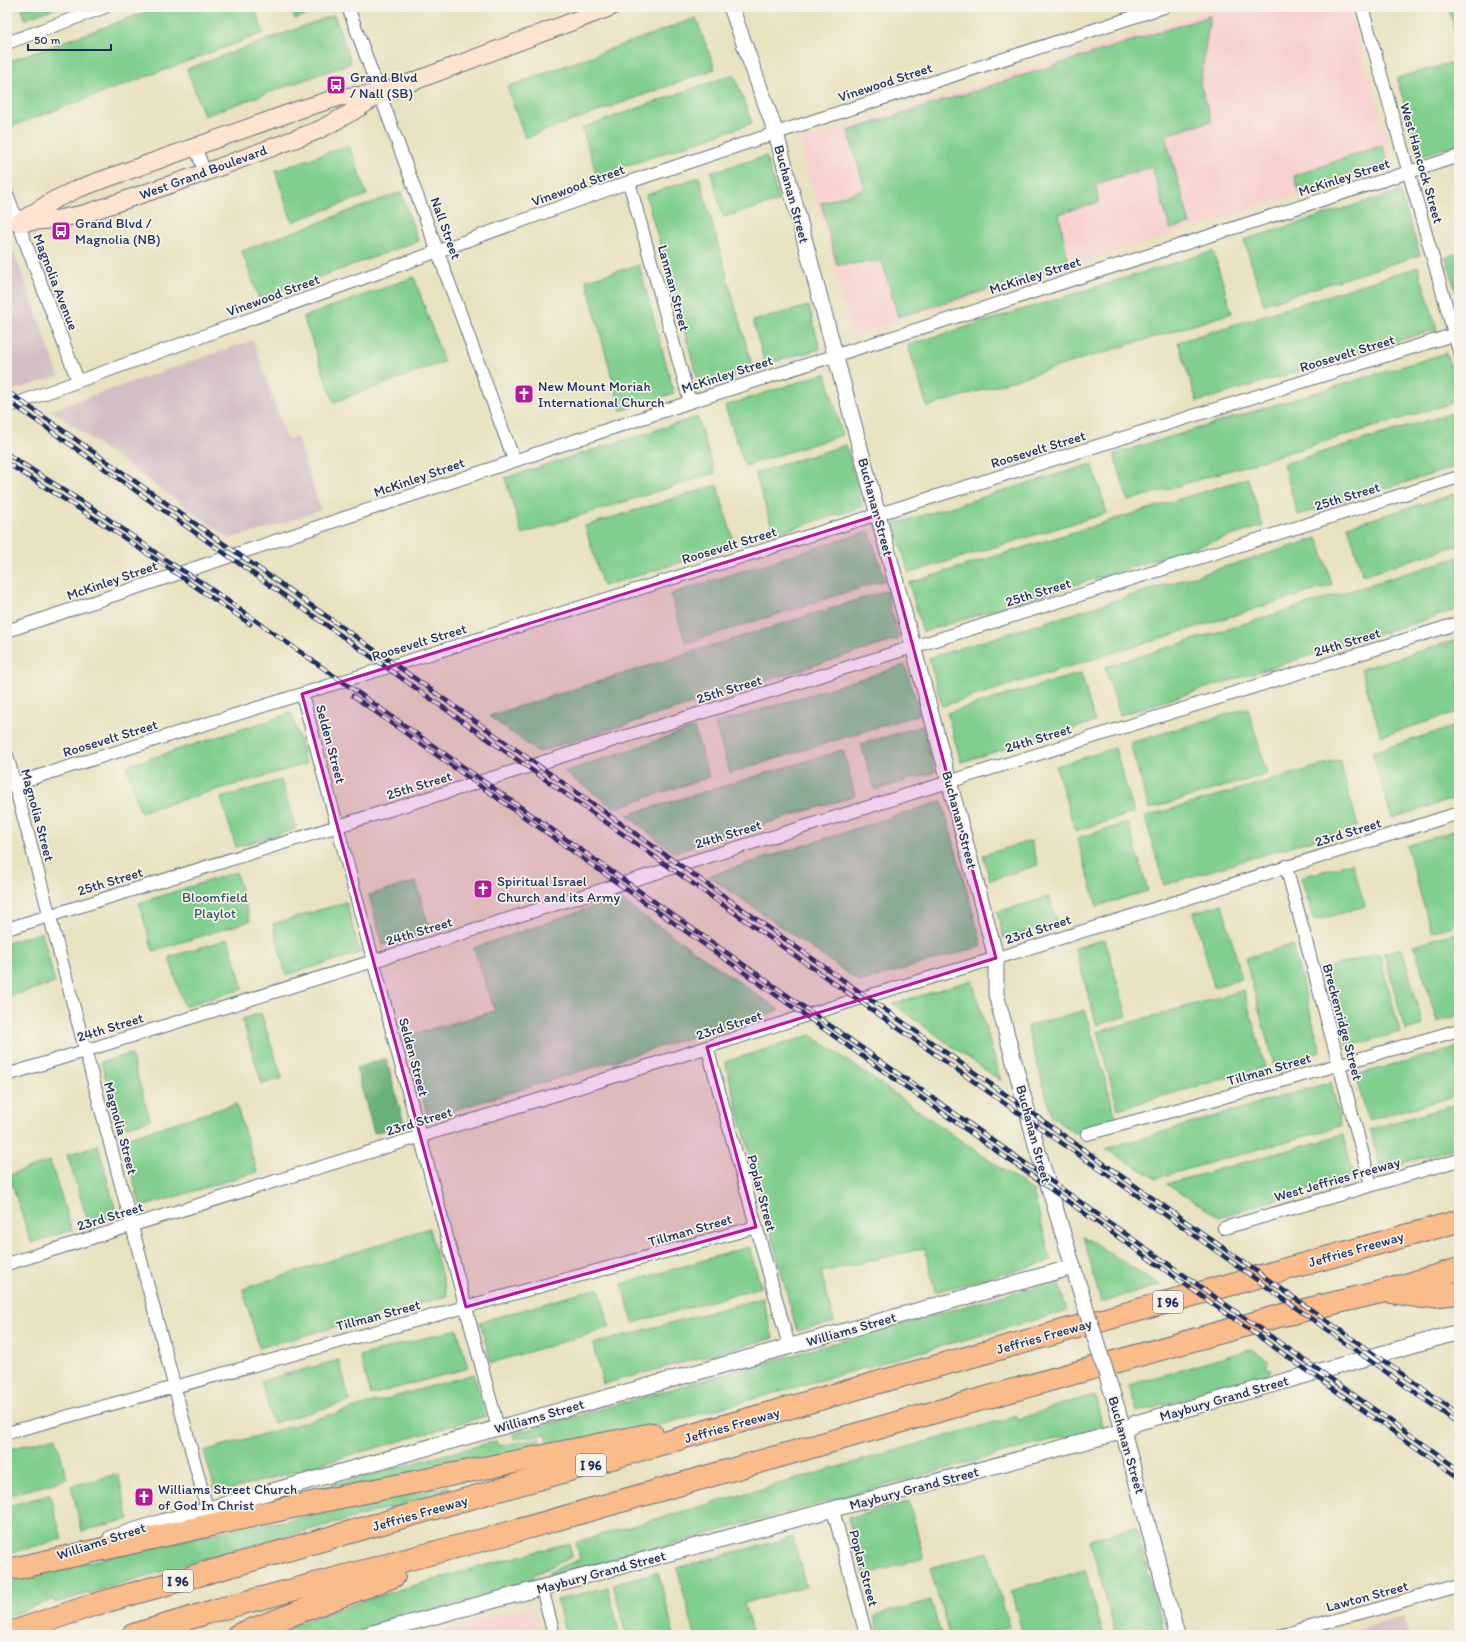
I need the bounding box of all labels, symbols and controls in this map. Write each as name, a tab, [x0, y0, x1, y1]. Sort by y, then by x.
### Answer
scale bar	[28, 26, 111, 52]
text: 50 m	[34, 33, 60, 47]
street label: Vinewood Street	[836, 59, 934, 106]
place label: Grand Blvd / Nall (SB)	[350, 69, 418, 102]
bus stop icon: Grand Blvd / Nall (SB)	[325, 74, 347, 96]
street label: West Hancock Street	[1396, 101, 1447, 225]
street label: West Grand Boulevard	[137, 141, 270, 203]
street label: Buchanan Street	[770, 143, 813, 245]
street label: McKinley Street	[1296, 155, 1392, 200]
street label: Vinewood Street	[529, 161, 627, 210]
street label: Nall Street	[426, 195, 465, 262]
place label: Grand Blvd / Magnolia (NB)	[75, 215, 160, 248]
bus stop icon: Grand Blvd / Magnolia (NB)	[50, 220, 72, 242]
street label: Magnolia Avenue	[29, 232, 82, 333]
street label: Lanman Street	[654, 243, 693, 333]
street label: McKinley Street	[987, 253, 1083, 298]
street label: Vinewood Street	[224, 271, 322, 320]
street label: Roosevelt Street	[1298, 331, 1397, 376]
street label: McKinley Street	[679, 352, 775, 397]
place label: New Mount Moriah International Church	[538, 378, 665, 411]
church icon: New Mount Moriah International Church	[513, 383, 535, 405]
street label: Roosevelt Street	[989, 427, 1088, 472]
street label: McKinley Street	[371, 454, 467, 501]
street label: Buchanan Street	[854, 456, 897, 558]
street label: 25th Street	[1312, 478, 1382, 514]
street label: Roosevelt Street	[680, 523, 779, 568]
street label: McKinley Street	[64, 557, 160, 604]
street label: 25th Street	[1003, 574, 1073, 610]
street label: Roosevelt Street	[370, 620, 469, 665]
street label: 24th Street	[1312, 624, 1382, 661]
street label: 25th Street	[694, 671, 764, 707]
street label: Selden Street	[312, 703, 349, 785]
street label: Roosevelt Street	[61, 716, 160, 761]
street label: 24th Street	[1003, 720, 1073, 757]
street label: Magnolia Street	[17, 767, 58, 863]
street label: 25th Street	[384, 767, 454, 803]
street label: Buchanan Street	[938, 769, 981, 871]
street label: 23rd Street	[1313, 814, 1383, 851]
street label: 24th Street	[693, 816, 763, 853]
street label: 25th Street	[75, 863, 145, 899]
place label: Spiritual Israel Church and its Army	[497, 873, 620, 906]
church icon: Spiritual Israel Church and its Army	[472, 878, 494, 900]
park label: Bloomfield Playlot	[182, 889, 248, 922]
street label: 23rd Street	[1003, 911, 1073, 948]
street label: 24th Street	[384, 913, 454, 950]
street label: Breckenridge Street	[1319, 962, 1366, 1082]
street label: 23rd Street	[694, 1007, 764, 1044]
street label: 24th Street	[75, 1009, 145, 1046]
street label: Selden Street	[395, 1016, 432, 1098]
street label: Tillman Street	[1225, 1049, 1313, 1090]
street label: Magnolia Street	[100, 1080, 141, 1176]
street label: Buchanan Street	[1012, 1083, 1055, 1185]
street label: 23rd Street	[384, 1103, 454, 1140]
street label: Poplar Street	[743, 1153, 780, 1233]
street label: West Jeffries Freeway	[1272, 1153, 1403, 1206]
street label: 23rd Street	[75, 1198, 145, 1235]
street label: Tillman Street	[646, 1210, 734, 1251]
street label: Jeffries Freeway	[1306, 1228, 1406, 1271]
road number: I 96	[1153, 1291, 1183, 1313]
street label: Tillman Street	[334, 1296, 422, 1335]
street label: Williams Street	[804, 1309, 898, 1350]
street label: Jeffries Freeway	[994, 1315, 1094, 1358]
street label: Maybury Grand Street	[1158, 1372, 1291, 1425]
street label: Buchanan Street	[1104, 1394, 1149, 1496]
street label: Williams Street	[492, 1396, 586, 1437]
street label: Jeffries Freeway	[682, 1404, 782, 1447]
road number: I 96	[576, 1454, 606, 1476]
street label: Maybury Grand Street	[848, 1463, 981, 1514]
place label: Williams Street Church of God In Christ	[158, 1481, 297, 1514]
church icon: Williams Street Church of God In Christ	[133, 1486, 155, 1508]
street label: Jeffries Freeway	[370, 1492, 470, 1535]
street label: Williams Street	[54, 1519, 148, 1564]
street label: Poplar Street	[845, 1528, 882, 1608]
street label: Maybury Grand Street	[535, 1547, 668, 1598]
road number: I 96	[163, 1570, 193, 1592]
street label: Lawton Street	[1324, 1577, 1410, 1616]

